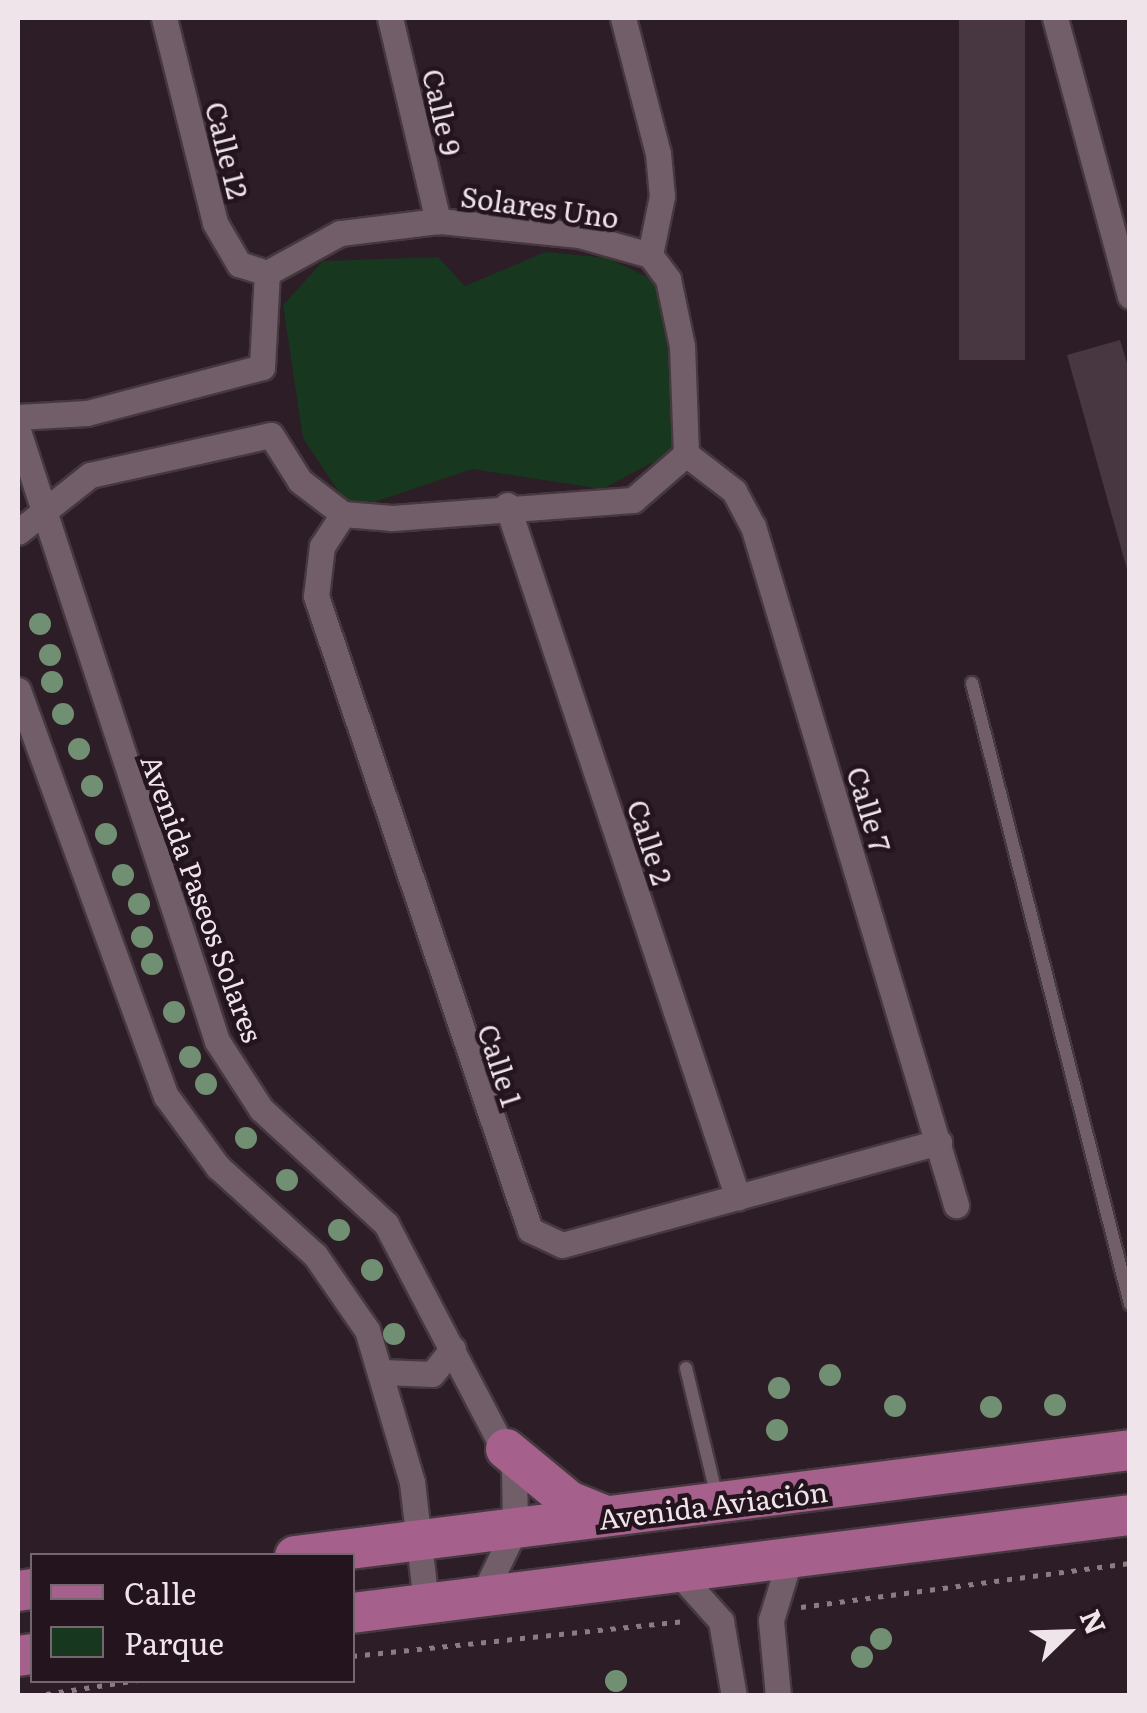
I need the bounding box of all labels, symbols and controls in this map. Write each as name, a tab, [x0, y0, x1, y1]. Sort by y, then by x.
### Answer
street label: Calle 9	[417, 66, 469, 158]
street label: Calle 12	[200, 98, 256, 202]
street label: Solares Uno	[459, 178, 621, 234]
street label: Avenida Paseos Solares	[135, 750, 271, 1046]
street label: Calle 7	[841, 762, 899, 856]
street label: Calle 2	[622, 795, 680, 889]
street label: Calle 1	[472, 1020, 530, 1110]
street label: Avenida Aviación	[596, 1473, 830, 1535]
legend	[30, 1553, 355, 1683]
text: Calle	[124, 1570, 196, 1614]
north arrow	[1017, 1583, 1117, 1683]
text: N	[1071, 1602, 1119, 1640]
text: Parque	[124, 1620, 224, 1664]

